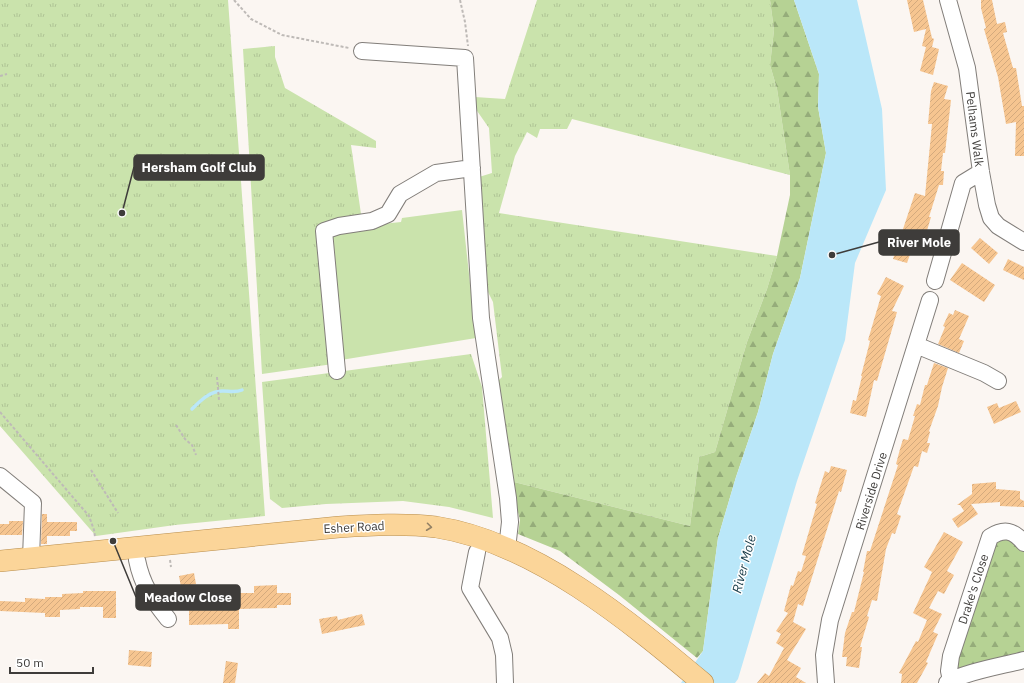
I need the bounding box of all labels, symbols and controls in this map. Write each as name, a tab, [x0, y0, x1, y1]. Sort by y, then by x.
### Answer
street label: Pelhams Walk	[963, 90, 987, 168]
callout: Hersham Golf Club	[134, 155, 264, 180]
text: Hersham Golf Club	[142, 159, 256, 176]
callout: River Mole	[879, 230, 959, 255]
text: River Mole	[887, 234, 951, 251]
street label: Riverside Drive	[852, 450, 890, 532]
street label: Esher Road	[323, 518, 385, 536]
one-way arrow	[426, 522, 432, 531]
water label: River Mole	[728, 533, 760, 595]
street label: Drake's Close	[955, 552, 991, 626]
callout: Meadow Close	[136, 585, 240, 610]
text: Meadow Close	[144, 589, 232, 606]
scale bar	[10, 649, 93, 675]
text: 50 m	[16, 655, 44, 670]

